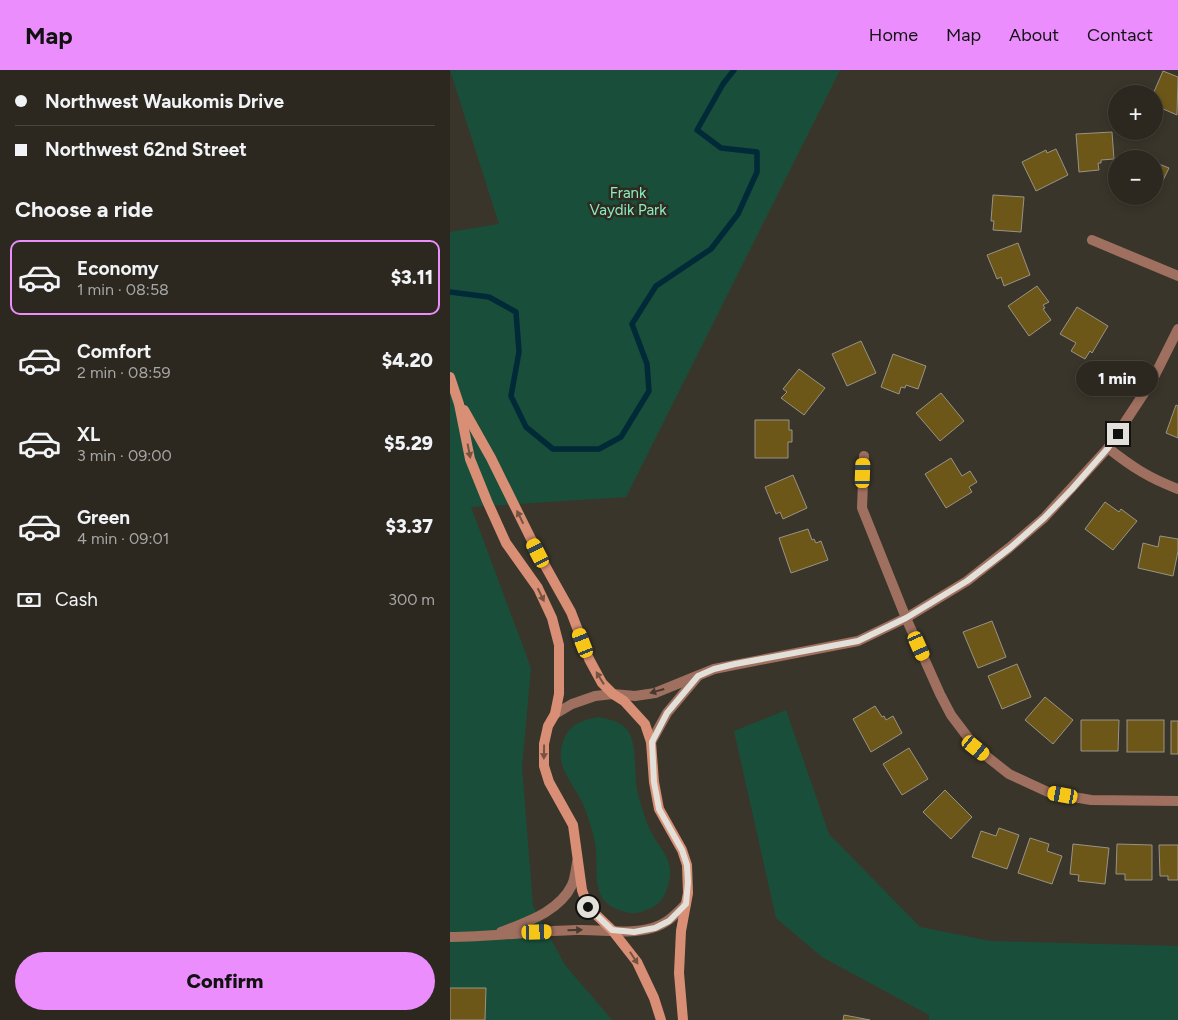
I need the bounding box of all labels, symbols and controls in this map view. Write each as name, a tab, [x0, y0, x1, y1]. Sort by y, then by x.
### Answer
text: Map	[25, 21, 73, 50]
text: Home	[869, 24, 918, 46]
text: Map	[946, 24, 981, 46]
text: About	[1009, 24, 1059, 46]
text: Contact	[1087, 24, 1153, 46]
map controls	[1108, 85, 1163, 205]
button: +	[1108, 85, 1163, 140]
text: Northwest Waukomis Drive	[45, 90, 284, 113]
text: Northwest 62nd Street	[45, 138, 247, 161]
button: −	[1108, 150, 1163, 205]
park label: Frank Vaydik Park	[590, 184, 667, 219]
text: Choose a ride	[15, 196, 153, 223]
icon: car	[17, 255, 62, 300]
text: Economy	[77, 257, 159, 280]
text: $3.11	[391, 266, 433, 289]
text: 1 min · 08:58	[77, 280, 169, 299]
icon: car	[17, 338, 62, 383]
text: Comfort	[77, 340, 152, 363]
text: $4.20	[382, 349, 433, 372]
callout: 1 min	[1077, 362, 1159, 396]
text: 2 min · 08:59	[77, 363, 171, 382]
text: 1 min	[1098, 369, 1136, 388]
icon: car	[17, 421, 62, 466]
text: XL	[77, 423, 100, 446]
route end	[1107, 423, 1129, 445]
text: $5.29	[384, 432, 433, 455]
one-way arrow	[465, 444, 473, 460]
text: 3 min · 09:00	[77, 446, 172, 465]
car	[854, 458, 871, 488]
icon: car	[17, 504, 62, 549]
text: Green	[77, 506, 130, 529]
one-way arrow	[516, 510, 524, 524]
text: $3.37	[385, 515, 433, 538]
text: 4 min · 09:01	[77, 529, 169, 548]
car	[524, 536, 551, 570]
icon: cash	[15, 586, 43, 614]
text: Cash	[55, 588, 98, 611]
one-way arrow	[538, 588, 546, 602]
text: 300 m	[388, 590, 435, 609]
car	[570, 626, 595, 660]
car	[906, 629, 931, 663]
one-way arrow	[595, 671, 605, 685]
one-way arrow	[649, 688, 664, 696]
car	[959, 733, 992, 763]
one-way arrow	[540, 744, 548, 760]
car	[1046, 785, 1079, 805]
route start	[577, 896, 599, 918]
car	[521, 924, 552, 940]
one-way arrow	[567, 926, 583, 934]
button: Confirm	[15, 952, 435, 1010]
one-way arrow	[629, 952, 638, 965]

